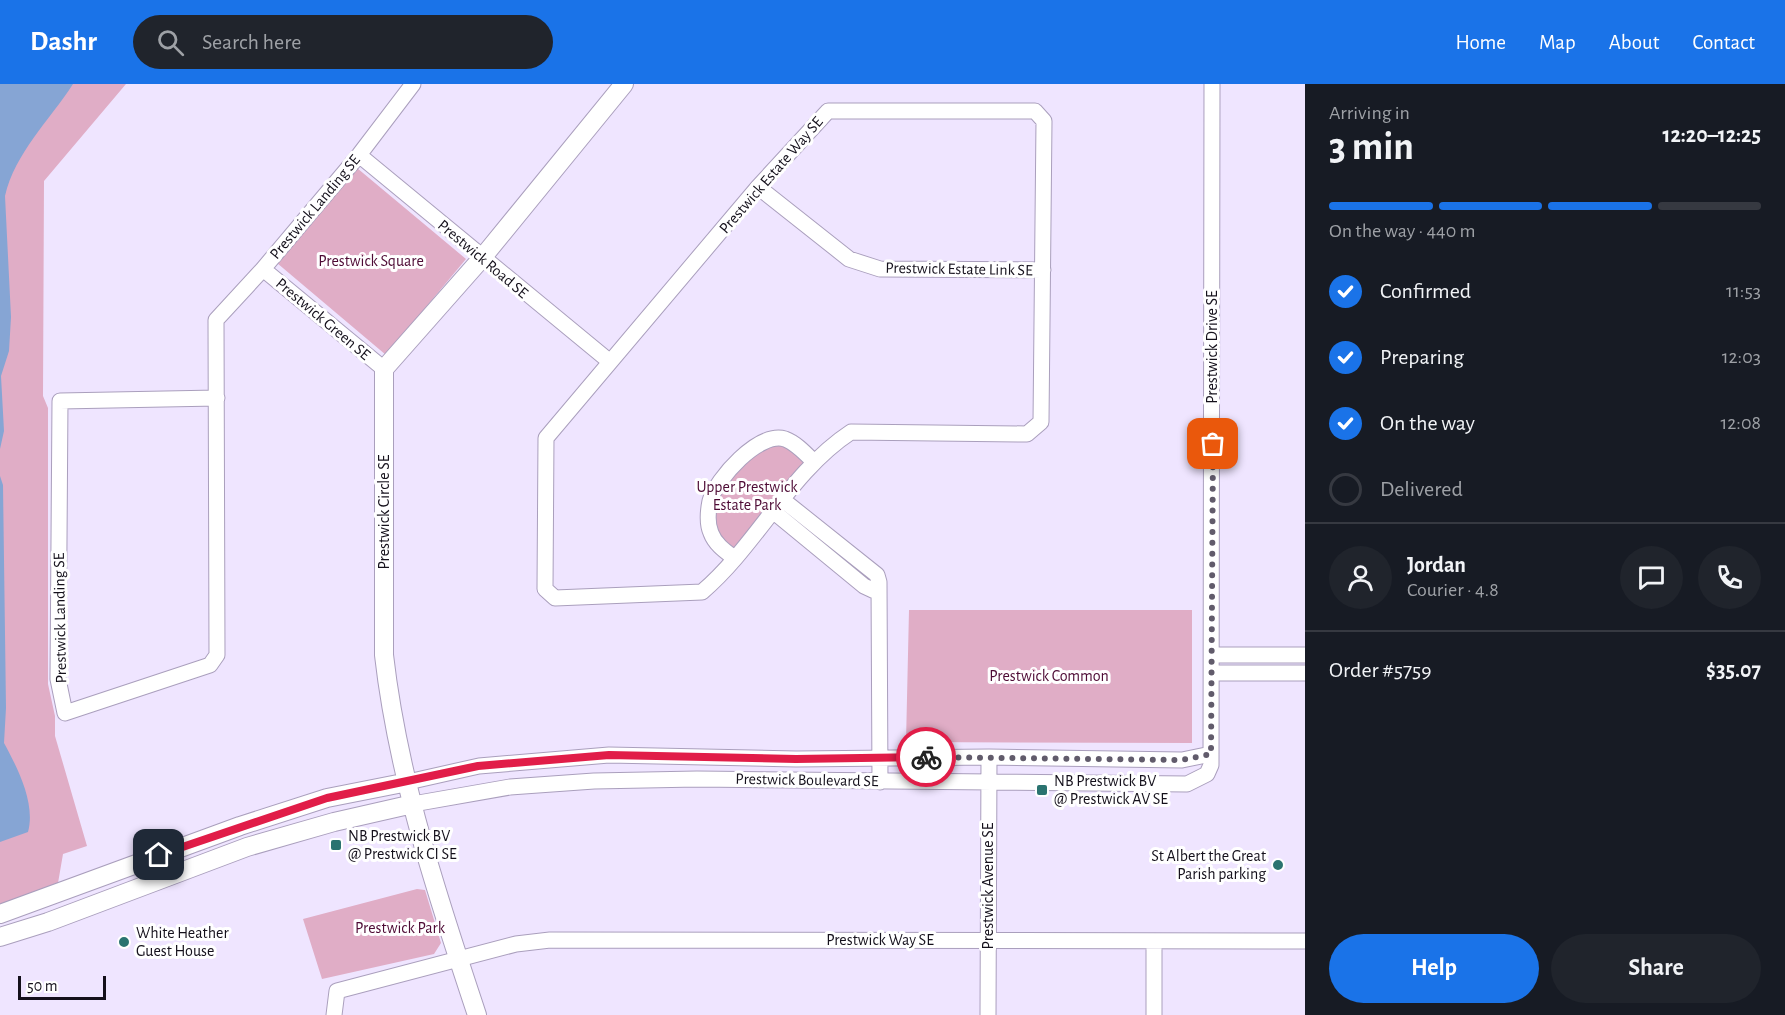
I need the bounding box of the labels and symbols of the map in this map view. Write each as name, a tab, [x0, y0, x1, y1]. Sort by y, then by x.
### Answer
street label: Prestwick Estate Way SE	[716, 113, 827, 237]
street label: Prestwick Landing SE	[267, 152, 363, 262]
street label: Prestwick Road SE	[435, 217, 531, 301]
park label: Prestwick Square	[318, 253, 424, 269]
street label: Prestwick Estate Link SE	[885, 260, 1033, 278]
street label: Prestwick Green SE	[273, 275, 373, 363]
street label: Prestwick Drive SE	[1204, 290, 1220, 404]
pin	[1187, 418, 1238, 469]
street label: Prestwick Circle SE	[376, 454, 392, 570]
park label: Upper Prestwick Estate Park	[697, 479, 798, 513]
street label: Prestwick Landing SE	[51, 552, 69, 683]
park label: Prestwick Common	[989, 668, 1109, 684]
courier	[896, 727, 956, 787]
street label: Prestwick Boulevard SE	[735, 771, 879, 789]
place label: NB Prestwick BV @ Prestwick AV SE	[1054, 773, 1168, 807]
marker: NB Prestwick BV @ Prestwick AV SE	[1035, 783, 1049, 797]
street label: Prestwick Avenue SE	[980, 822, 996, 949]
place label: NB Prestwick BV @ Prestwick CI SE	[348, 828, 457, 862]
pin	[133, 829, 184, 880]
marker: NB Prestwick BV @ Prestwick CI SE	[329, 838, 343, 852]
place label: St Albert the Great Parish parking	[1151, 848, 1266, 882]
marker: St Albert the Great Parish parking	[1271, 858, 1285, 872]
park label: Prestwick Park	[355, 920, 446, 936]
place label: White Heather Guest House	[136, 925, 229, 959]
street label: Prestwick Way SE	[826, 932, 934, 949]
marker: White Heather Guest House	[117, 935, 131, 949]
scale bar	[18, 973, 106, 1000]

